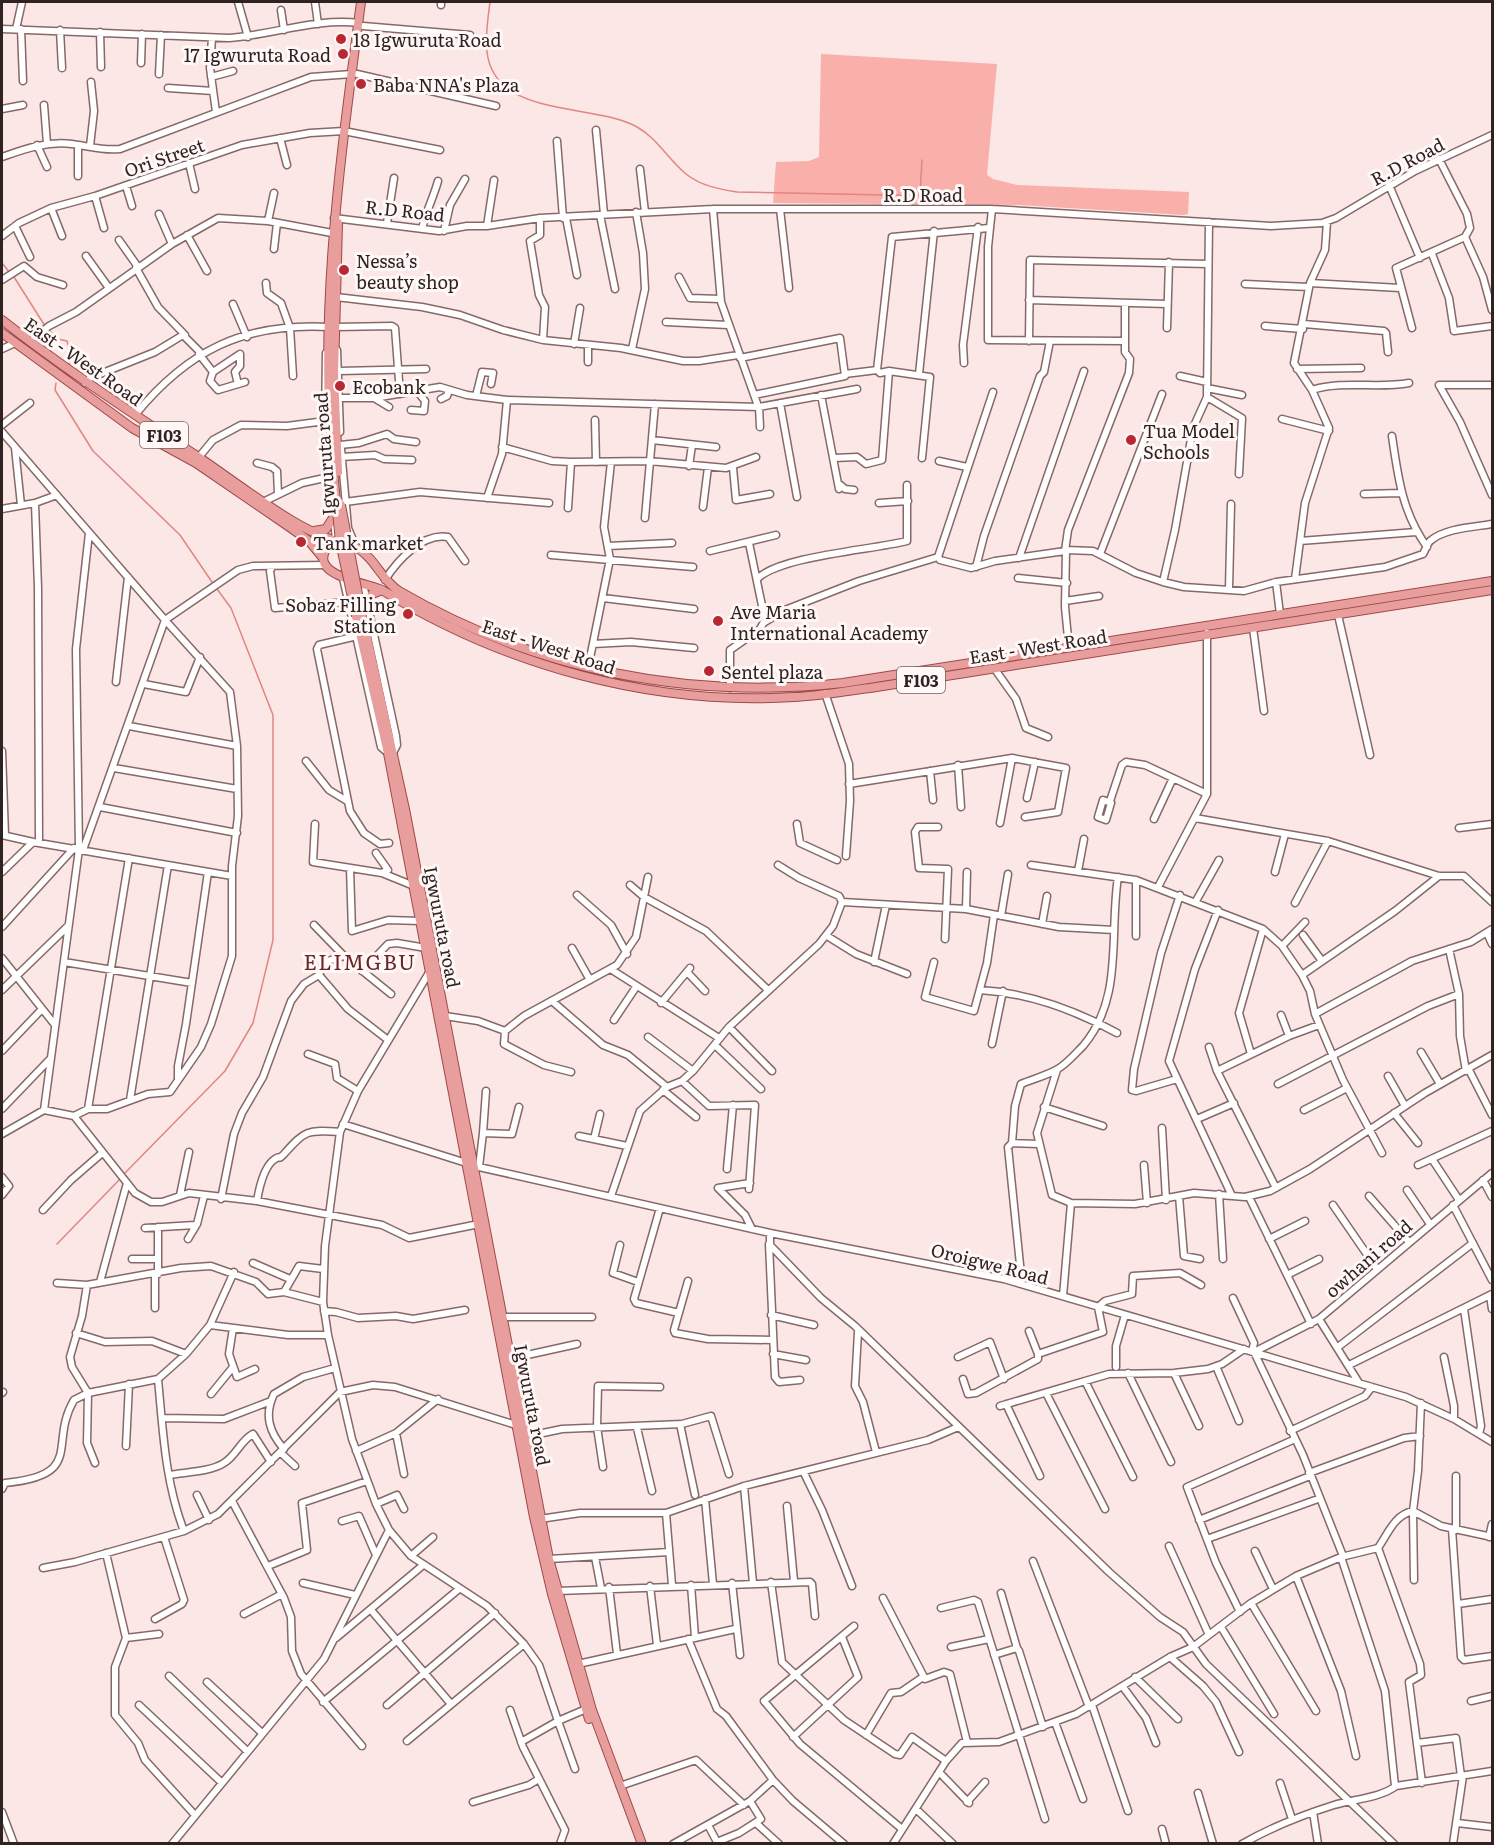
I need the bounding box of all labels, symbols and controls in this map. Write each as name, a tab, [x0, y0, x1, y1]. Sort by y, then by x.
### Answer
place label: 18 Igwuruta Road	[353, 26, 502, 53]
marker: 18 Igwuruta Road	[334, 32, 348, 46]
place label: 17 Igwuruta Road	[184, 41, 331, 68]
marker: 17 Igwuruta Road	[336, 47, 350, 61]
place label: Baba NNA's Plaza	[373, 71, 520, 98]
marker: Baba NNA's Plaza	[354, 77, 368, 91]
street label: Ori Street	[120, 130, 208, 183]
street label: R.D Road	[1365, 130, 1449, 192]
street label: R.D Road	[883, 181, 963, 208]
street label: R.D Road	[364, 192, 446, 228]
place label: Nessa’s beauty shop	[356, 247, 459, 295]
marker: Nessa’s beauty shop	[337, 263, 351, 277]
street label: East - West Road	[19, 310, 149, 412]
place label: Ecobank	[352, 373, 427, 400]
marker: Ecobank	[333, 379, 347, 393]
street label: Igwuruta road	[306, 391, 342, 517]
place label: Tua Model Schools	[1143, 417, 1235, 465]
road number: F103	[140, 422, 188, 448]
marker: Tua Model Schools	[1124, 433, 1138, 447]
place label: Tank market	[313, 529, 424, 556]
marker: Tank market	[294, 535, 308, 549]
place label: Sobaz Filling Station	[285, 591, 397, 639]
place label: Ave Maria International Academy	[730, 598, 929, 646]
marker: Sobaz Filling Station	[401, 607, 415, 621]
street label: East - West Road	[479, 612, 619, 680]
marker: Ave Maria International Academy	[711, 614, 725, 628]
street label: East - West Road	[967, 622, 1109, 670]
place label: Sentel plaza	[721, 658, 824, 685]
marker: Sentel plaza	[702, 664, 716, 678]
road number: F103	[897, 667, 945, 693]
street label: Igwuruta road	[418, 864, 468, 990]
district label: ELIMGBU	[303, 945, 417, 976]
street label: owhani road	[1318, 1212, 1418, 1304]
street label: Oroigwe Road	[928, 1235, 1052, 1291]
street label: Igwuruta road	[508, 1342, 558, 1468]

